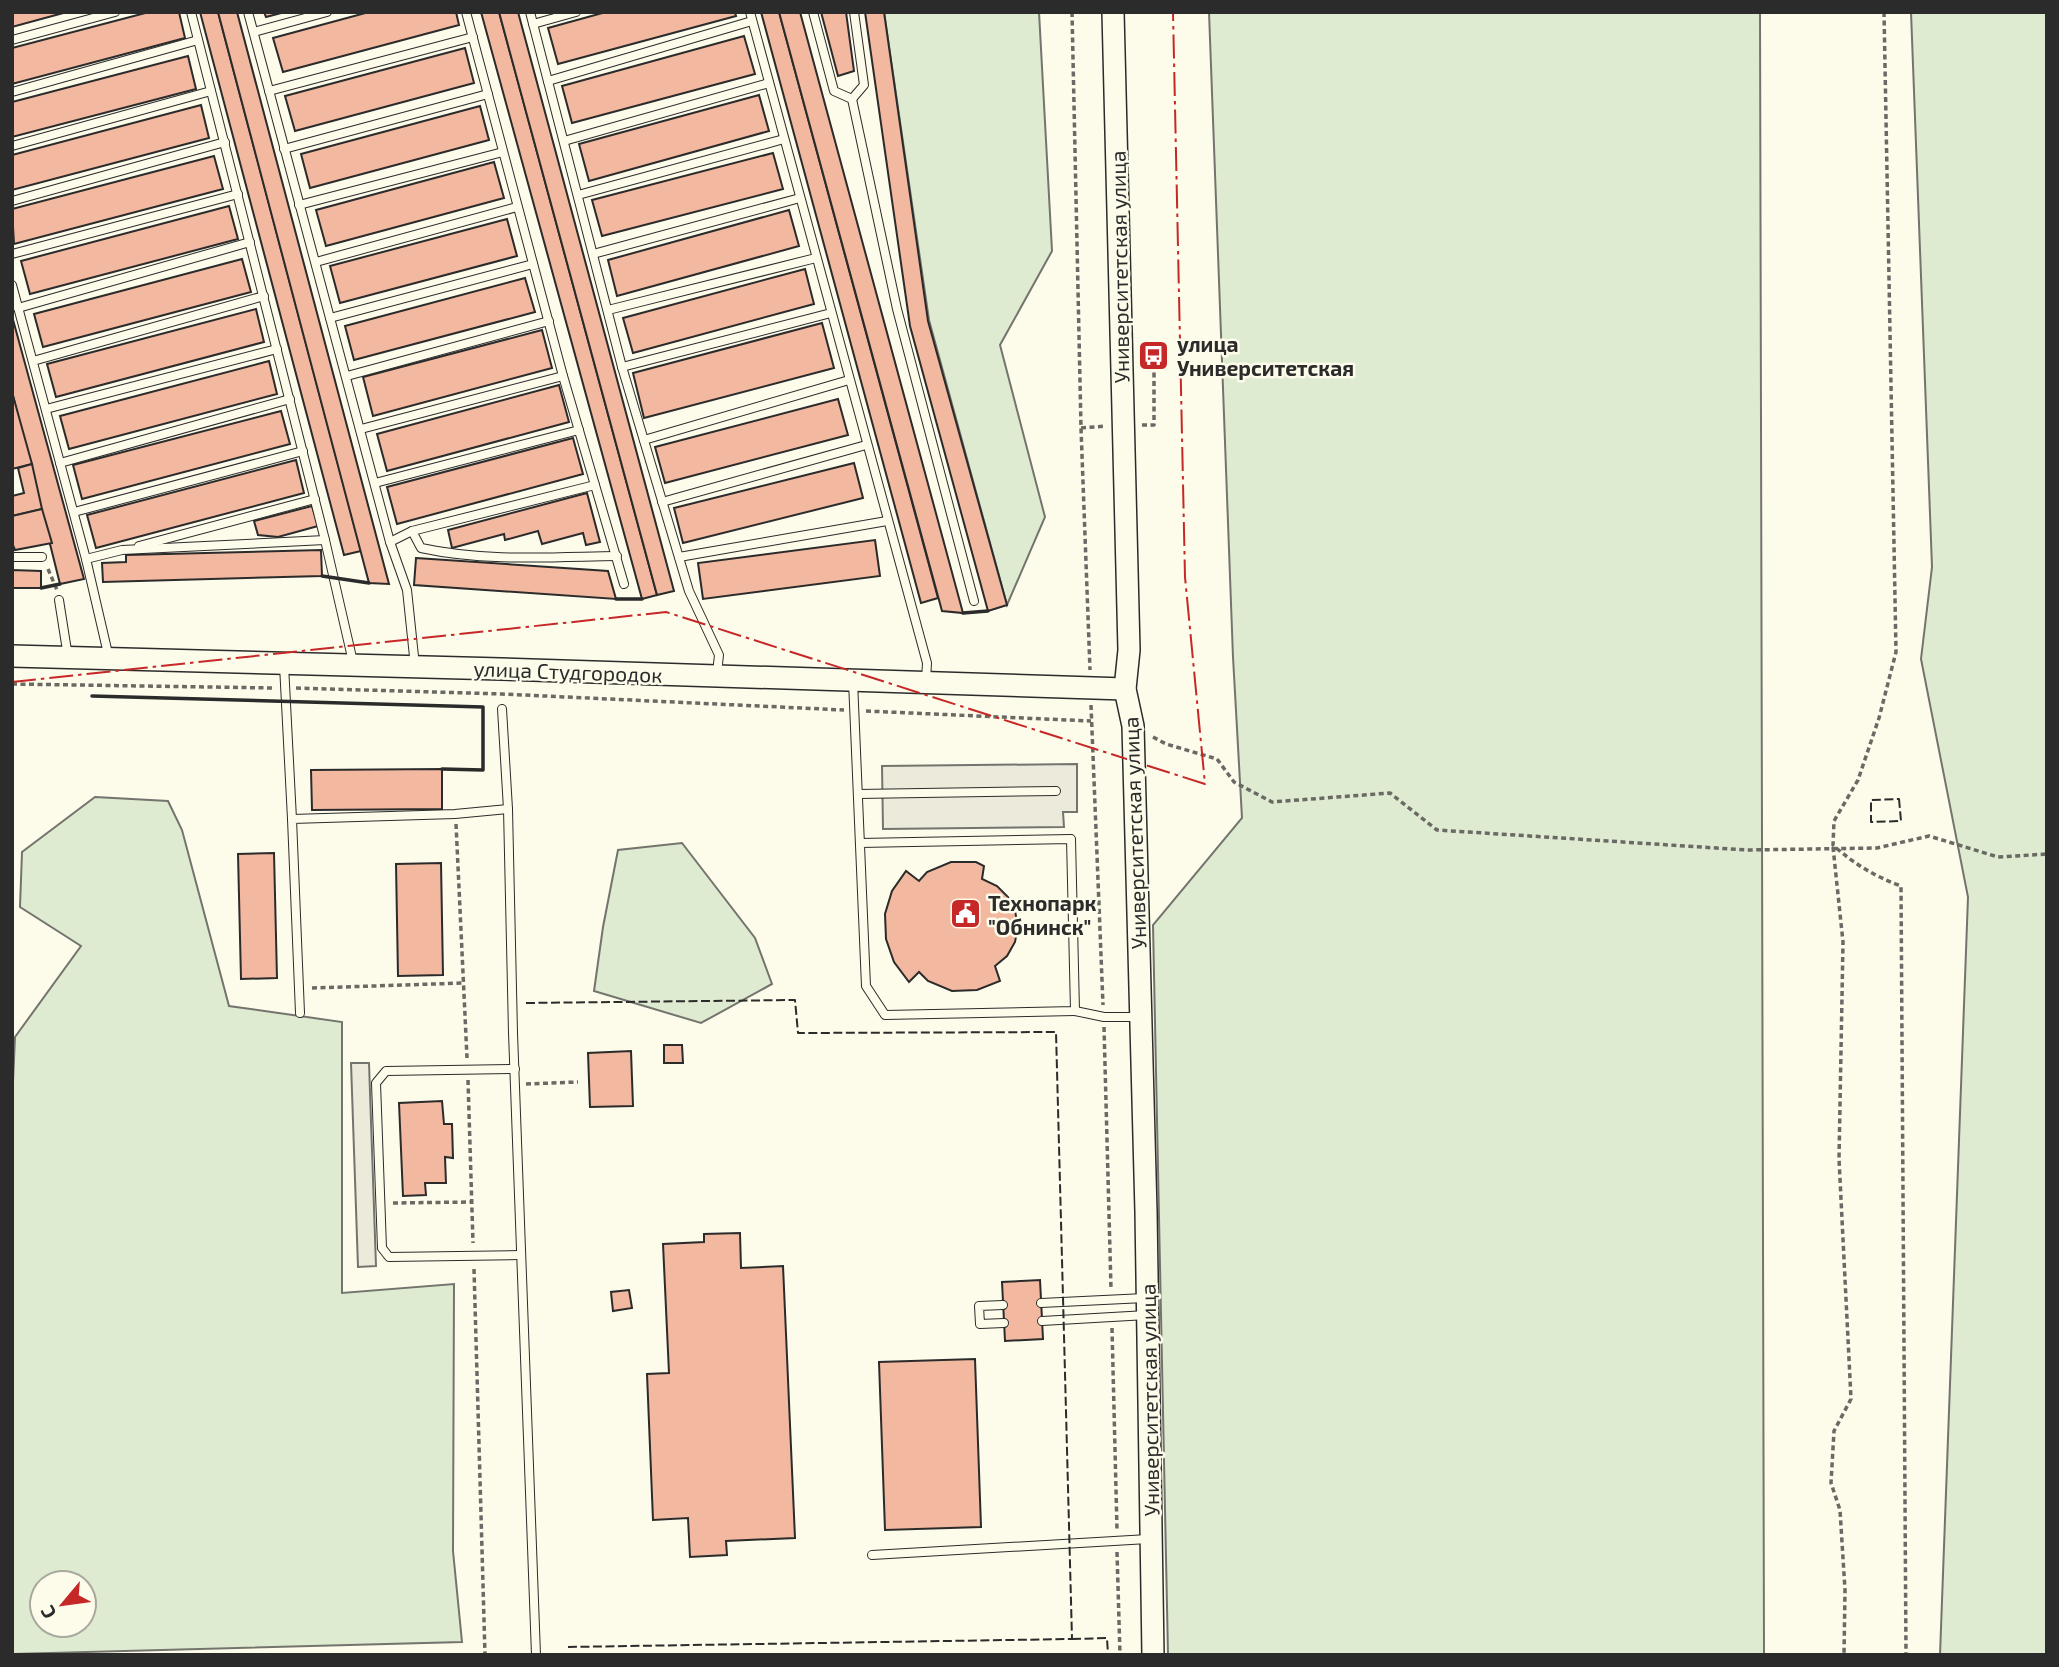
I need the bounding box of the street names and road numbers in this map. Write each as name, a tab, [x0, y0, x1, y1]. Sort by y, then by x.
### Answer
street label: Университетская улица	[1104, 150, 1135, 384]
street label: улица Студгородок	[473, 655, 663, 688]
street label: Университетская улица	[1117, 716, 1152, 950]
street label: Университетская улица	[1134, 1283, 1165, 1517]

